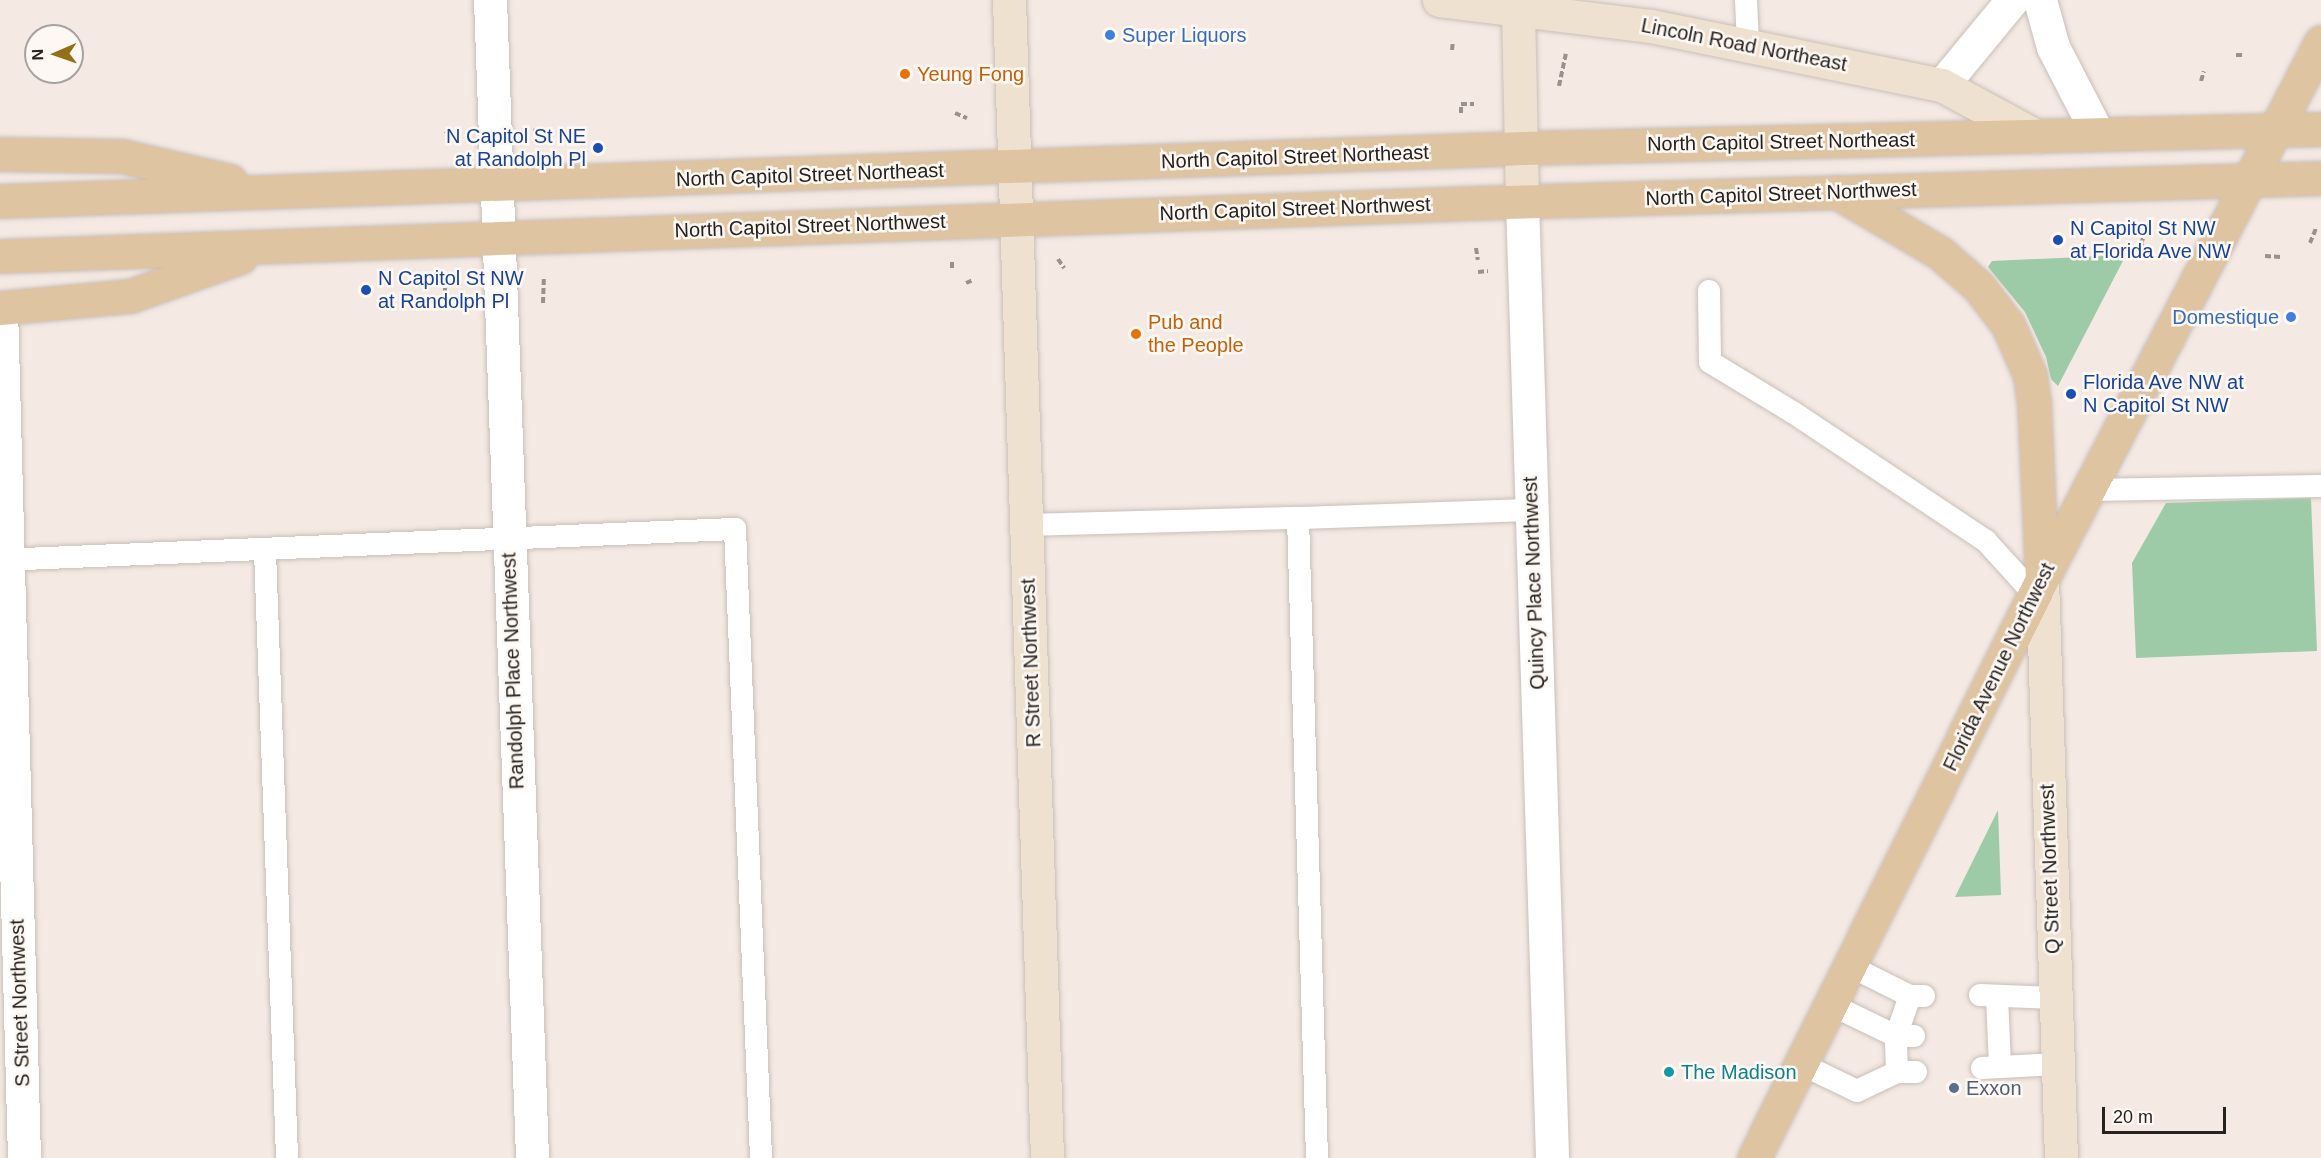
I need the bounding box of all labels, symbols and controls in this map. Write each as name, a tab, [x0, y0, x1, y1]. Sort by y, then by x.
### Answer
street label: Lincoln Road Northeast	[1639, 13, 1849, 77]
place label: Super Liquors	[1122, 23, 1247, 47]
north arrow	[24, 24, 84, 84]
marker: Super Liquors	[1103, 28, 1117, 42]
text: N	[29, 49, 46, 61]
place label: Yeung Fong	[917, 62, 1024, 86]
marker: Yeung Fong	[898, 67, 912, 81]
place label: N Capitol St NE at Randolph Pl	[446, 124, 586, 171]
street label: North Capitol Street Northeast	[1647, 128, 1915, 156]
street label: North Capitol Street Northeast	[1161, 140, 1429, 174]
marker: N Capitol St NE at Randolph Pl	[591, 141, 605, 155]
street label: North Capitol Street Northeast	[676, 158, 944, 192]
street label: North Capitol Street Northwest	[1645, 177, 1917, 211]
street label: North Capitol Street Northwest	[1159, 192, 1431, 226]
street label: North Capitol Street Northwest	[674, 209, 946, 243]
place label: N Capitol St NW at Florida Ave NW	[2070, 216, 2232, 263]
marker: N Capitol St NW at Florida Ave NW	[2051, 233, 2065, 247]
place label: N Capitol St NW at Randolph Pl	[378, 266, 524, 313]
marker: N Capitol St NW at Randolph Pl	[359, 283, 373, 297]
place label: Domestique	[2172, 305, 2279, 329]
place label: Pub and the People	[1148, 310, 1244, 357]
marker: Domestique	[2284, 310, 2298, 324]
marker: Pub and the People	[1129, 327, 1143, 341]
place label: Florida Ave NW at N Capitol St NW	[2083, 371, 2245, 418]
marker: Florida Ave NW at N Capitol St NW	[2064, 387, 2078, 401]
street label: Quincy Place Northwest	[1518, 476, 1550, 690]
street label: Randolph Place Northwest	[497, 552, 529, 790]
street label: Florida Avenue Northwest	[1938, 558, 2060, 776]
street label: R Street Northwest	[1016, 578, 1046, 748]
street label: Q Street Northwest	[2035, 784, 2065, 954]
street label: S Street Northwest	[5, 919, 35, 1087]
place label: The Madison	[1681, 1060, 1797, 1084]
marker: The Madison	[1662, 1065, 1676, 1079]
place label: Exxon	[1966, 1076, 2022, 1100]
marker: Exxon	[1947, 1081, 1961, 1095]
scale bar	[2105, 1095, 2230, 1133]
text: 20 m	[2113, 1107, 2153, 1127]

